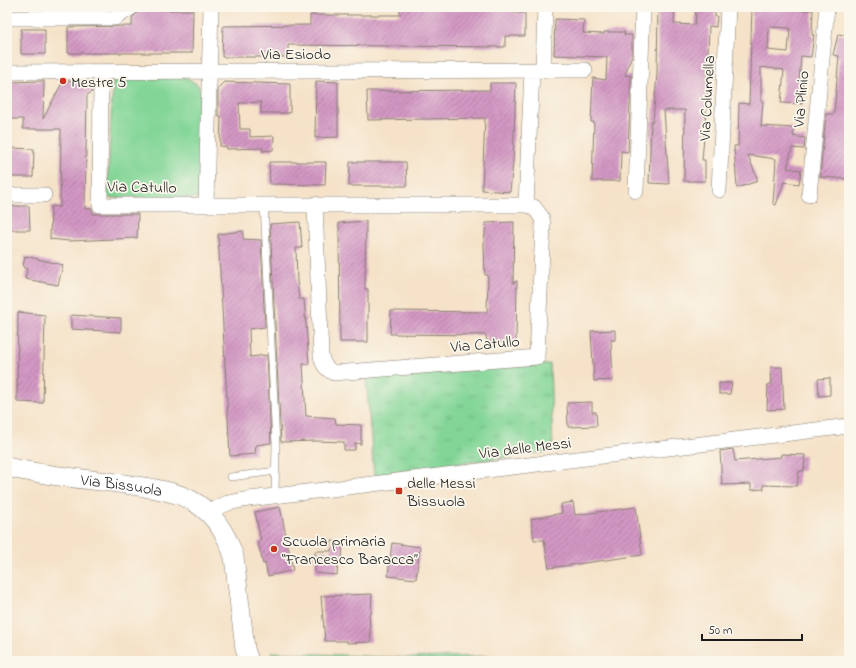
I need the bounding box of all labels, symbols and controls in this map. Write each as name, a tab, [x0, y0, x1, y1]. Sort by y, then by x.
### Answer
street label: Via Esiodo	[260, 43, 331, 67]
street label: Via Columella	[694, 55, 722, 143]
street label: Via Plinio	[787, 70, 816, 130]
place label: Mestre 5	[71, 71, 127, 95]
marker: Mestre 5	[58, 76, 68, 86]
street label: Via Catullo	[106, 175, 177, 201]
street label: Via Catullo	[449, 330, 521, 360]
street label: Via delle Messi	[477, 431, 573, 467]
street label: Via Bissuola	[78, 469, 164, 504]
place label: delle Messi Bissuola	[406, 472, 476, 514]
marker: delle Messi Bissuola	[394, 486, 404, 496]
place label: Scuola primaria “Francesco Baracca”	[282, 530, 418, 572]
marker: Scuola primaria “Francesco Baracca”	[269, 544, 279, 554]
scale bar	[702, 616, 802, 642]
text: 50 m	[708, 622, 732, 640]

